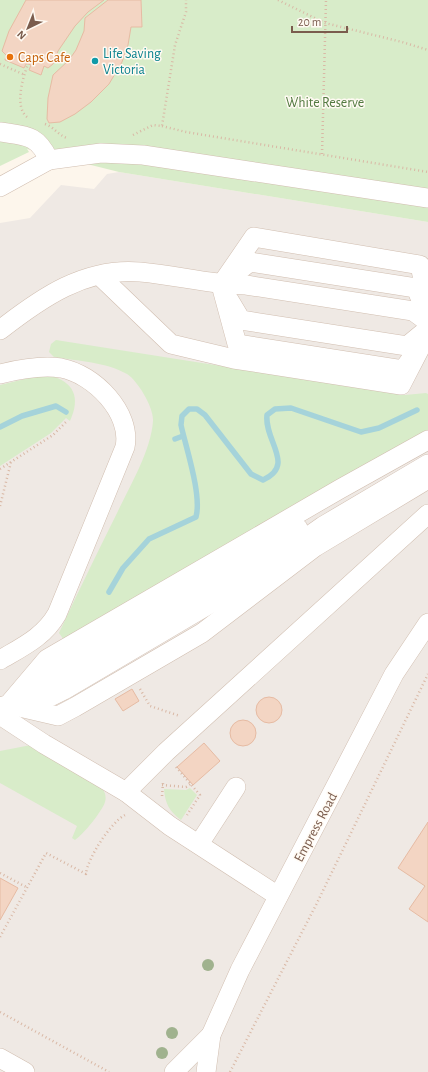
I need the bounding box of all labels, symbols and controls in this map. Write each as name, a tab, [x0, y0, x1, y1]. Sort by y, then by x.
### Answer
north arrow	[8, 8, 48, 48]
scale bar	[292, 8, 347, 34]
text: 20 m	[298, 16, 321, 28]
text: N	[15, 28, 28, 42]
place label: Life Saving Victoria	[103, 47, 161, 77]
place label: Caps Cafe	[18, 51, 70, 65]
marker: Caps Cafe	[5, 52, 15, 62]
marker: Life Saving Victoria	[90, 56, 100, 66]
park label: White Reserve	[286, 96, 364, 110]
street label: Empress Road	[292, 791, 340, 864]

